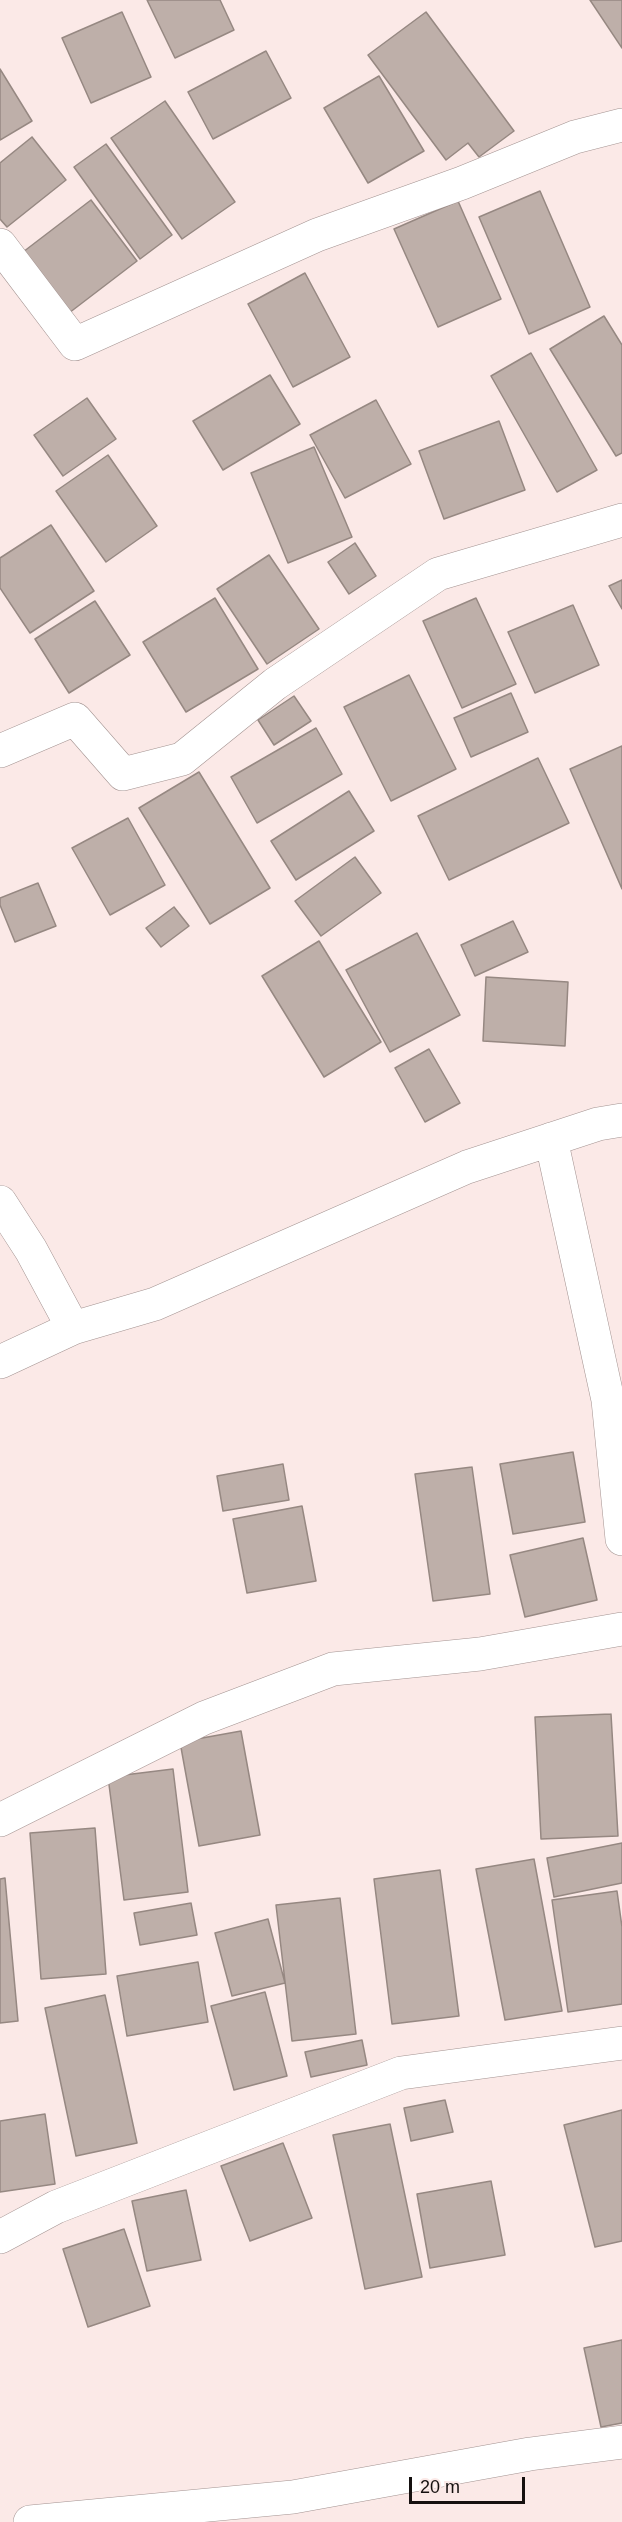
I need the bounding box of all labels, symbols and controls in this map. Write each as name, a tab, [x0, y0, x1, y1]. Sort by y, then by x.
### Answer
scale bar	[412, 2465, 528, 2503]
text: 20 m	[420, 2477, 460, 2497]

